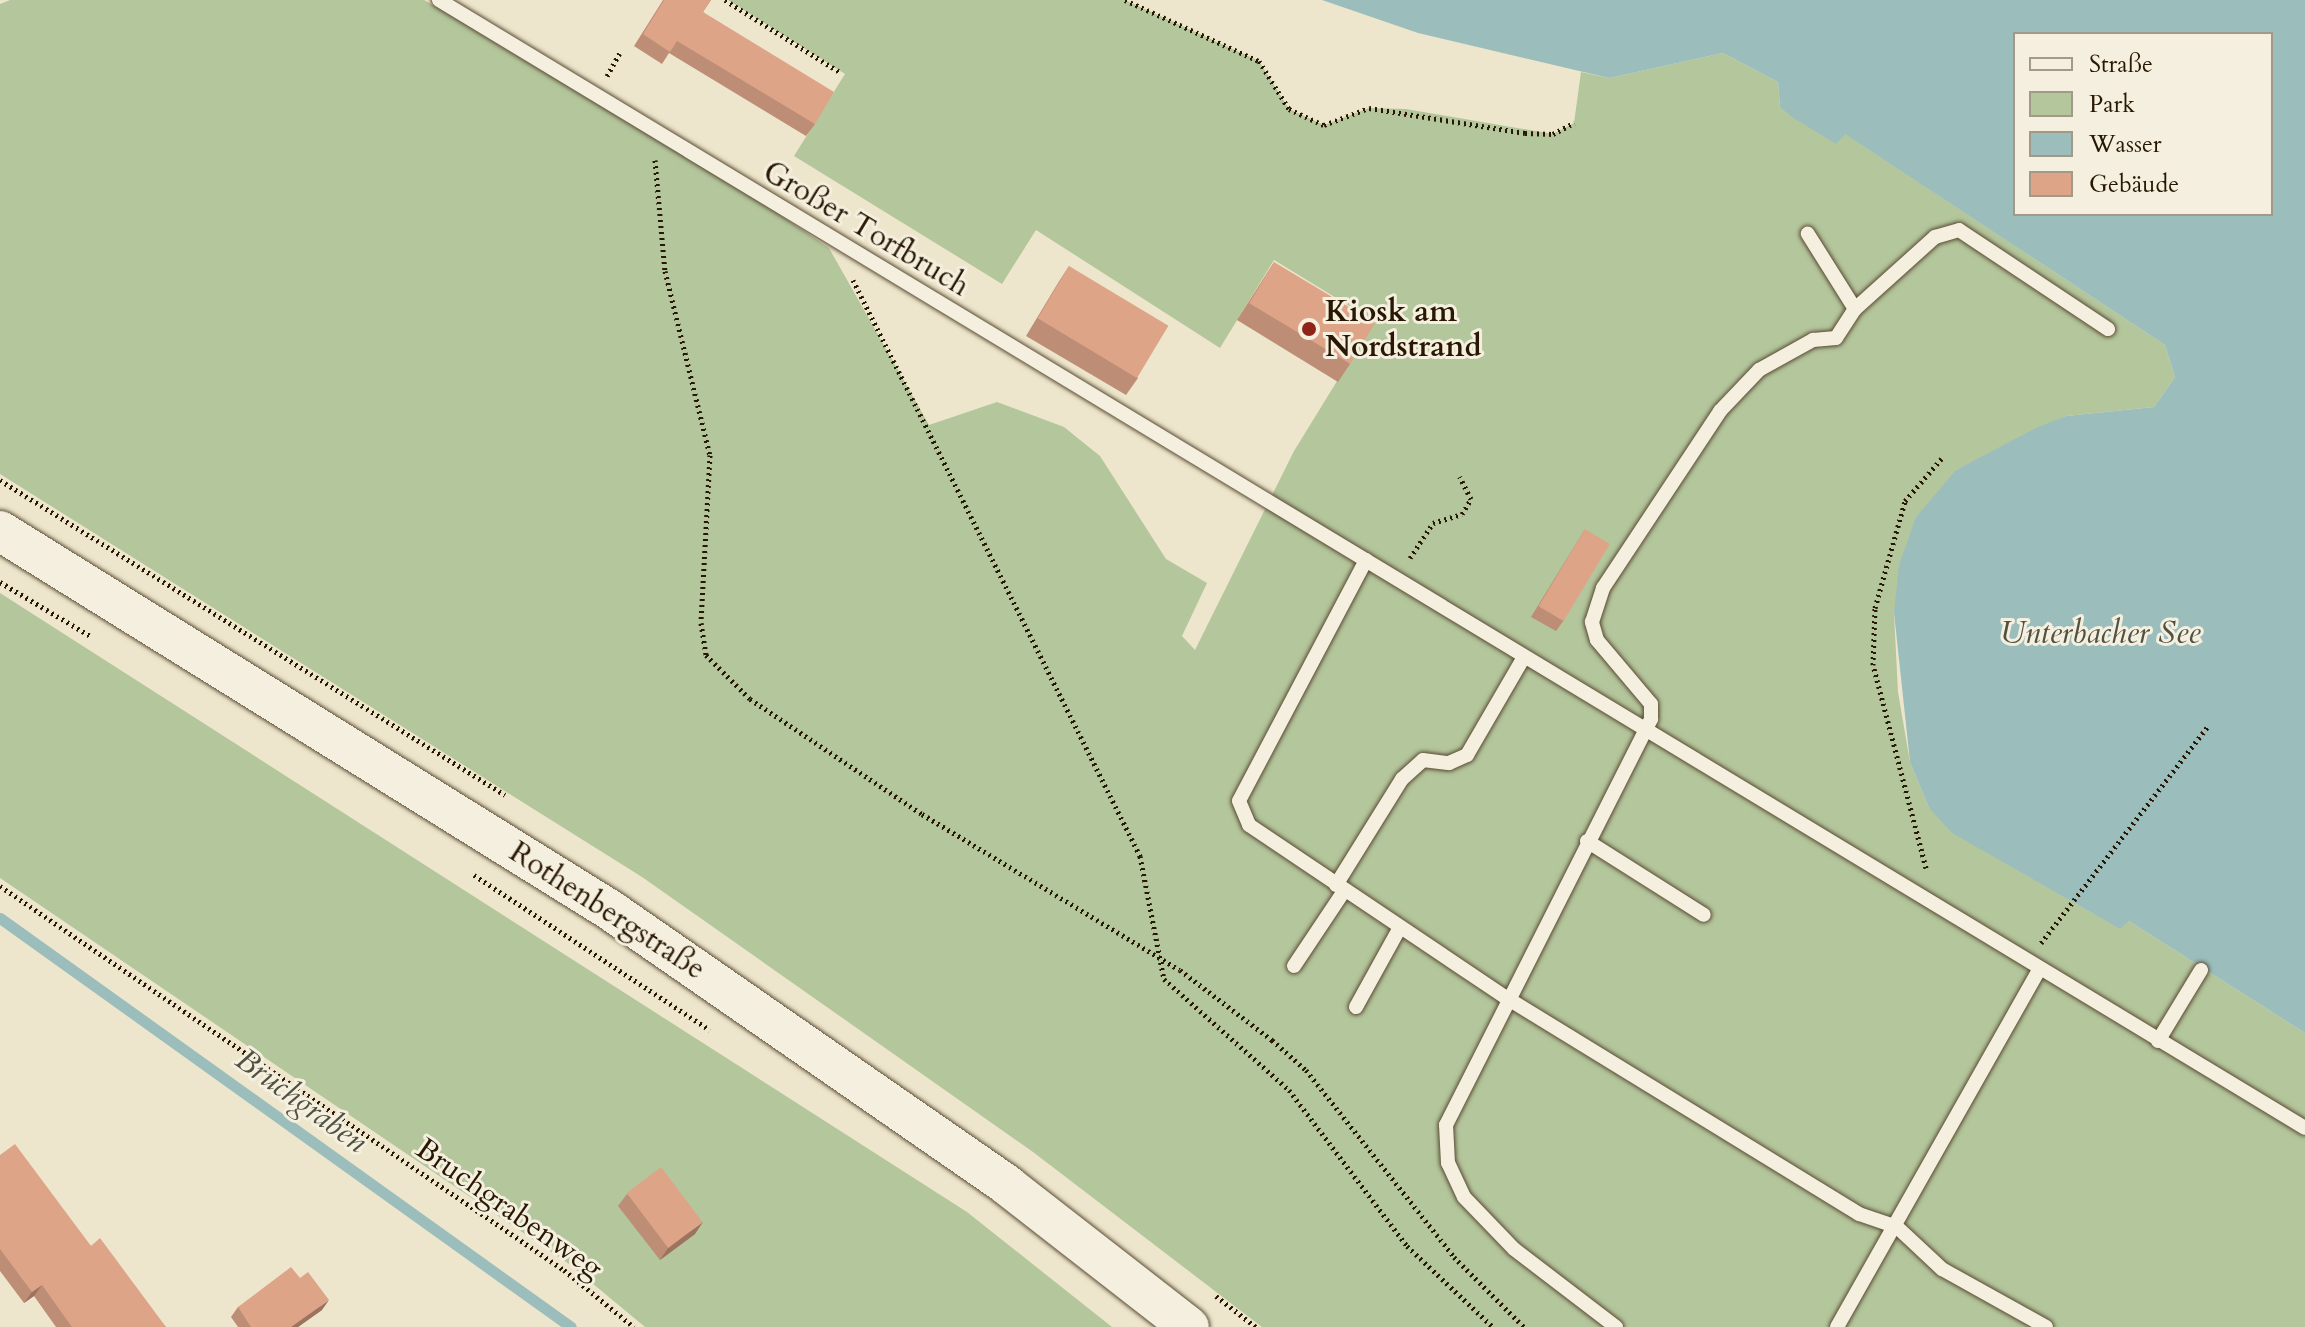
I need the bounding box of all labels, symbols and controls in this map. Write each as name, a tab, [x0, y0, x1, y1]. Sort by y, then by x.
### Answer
legend	[2013, 32, 2273, 216]
text: Straße	[2089, 48, 2153, 81]
text: Park	[2089, 88, 2135, 121]
text: Wasser	[2089, 128, 2162, 161]
street label: Großer Torfbruch	[757, 153, 975, 305]
text: Gebäude	[2089, 168, 2179, 201]
place label: Kiosk am Nordstrand	[1325, 294, 1482, 364]
marker: Kiosk am Nordstrand	[1300, 320, 1318, 338]
water label: Unterbacher See	[1999, 614, 2201, 652]
street label: Rothenbergstraße	[502, 834, 712, 988]
water label: Bruchgraben	[228, 1041, 374, 1161]
street label: Bruchgrabenweg	[409, 1131, 609, 1287]

